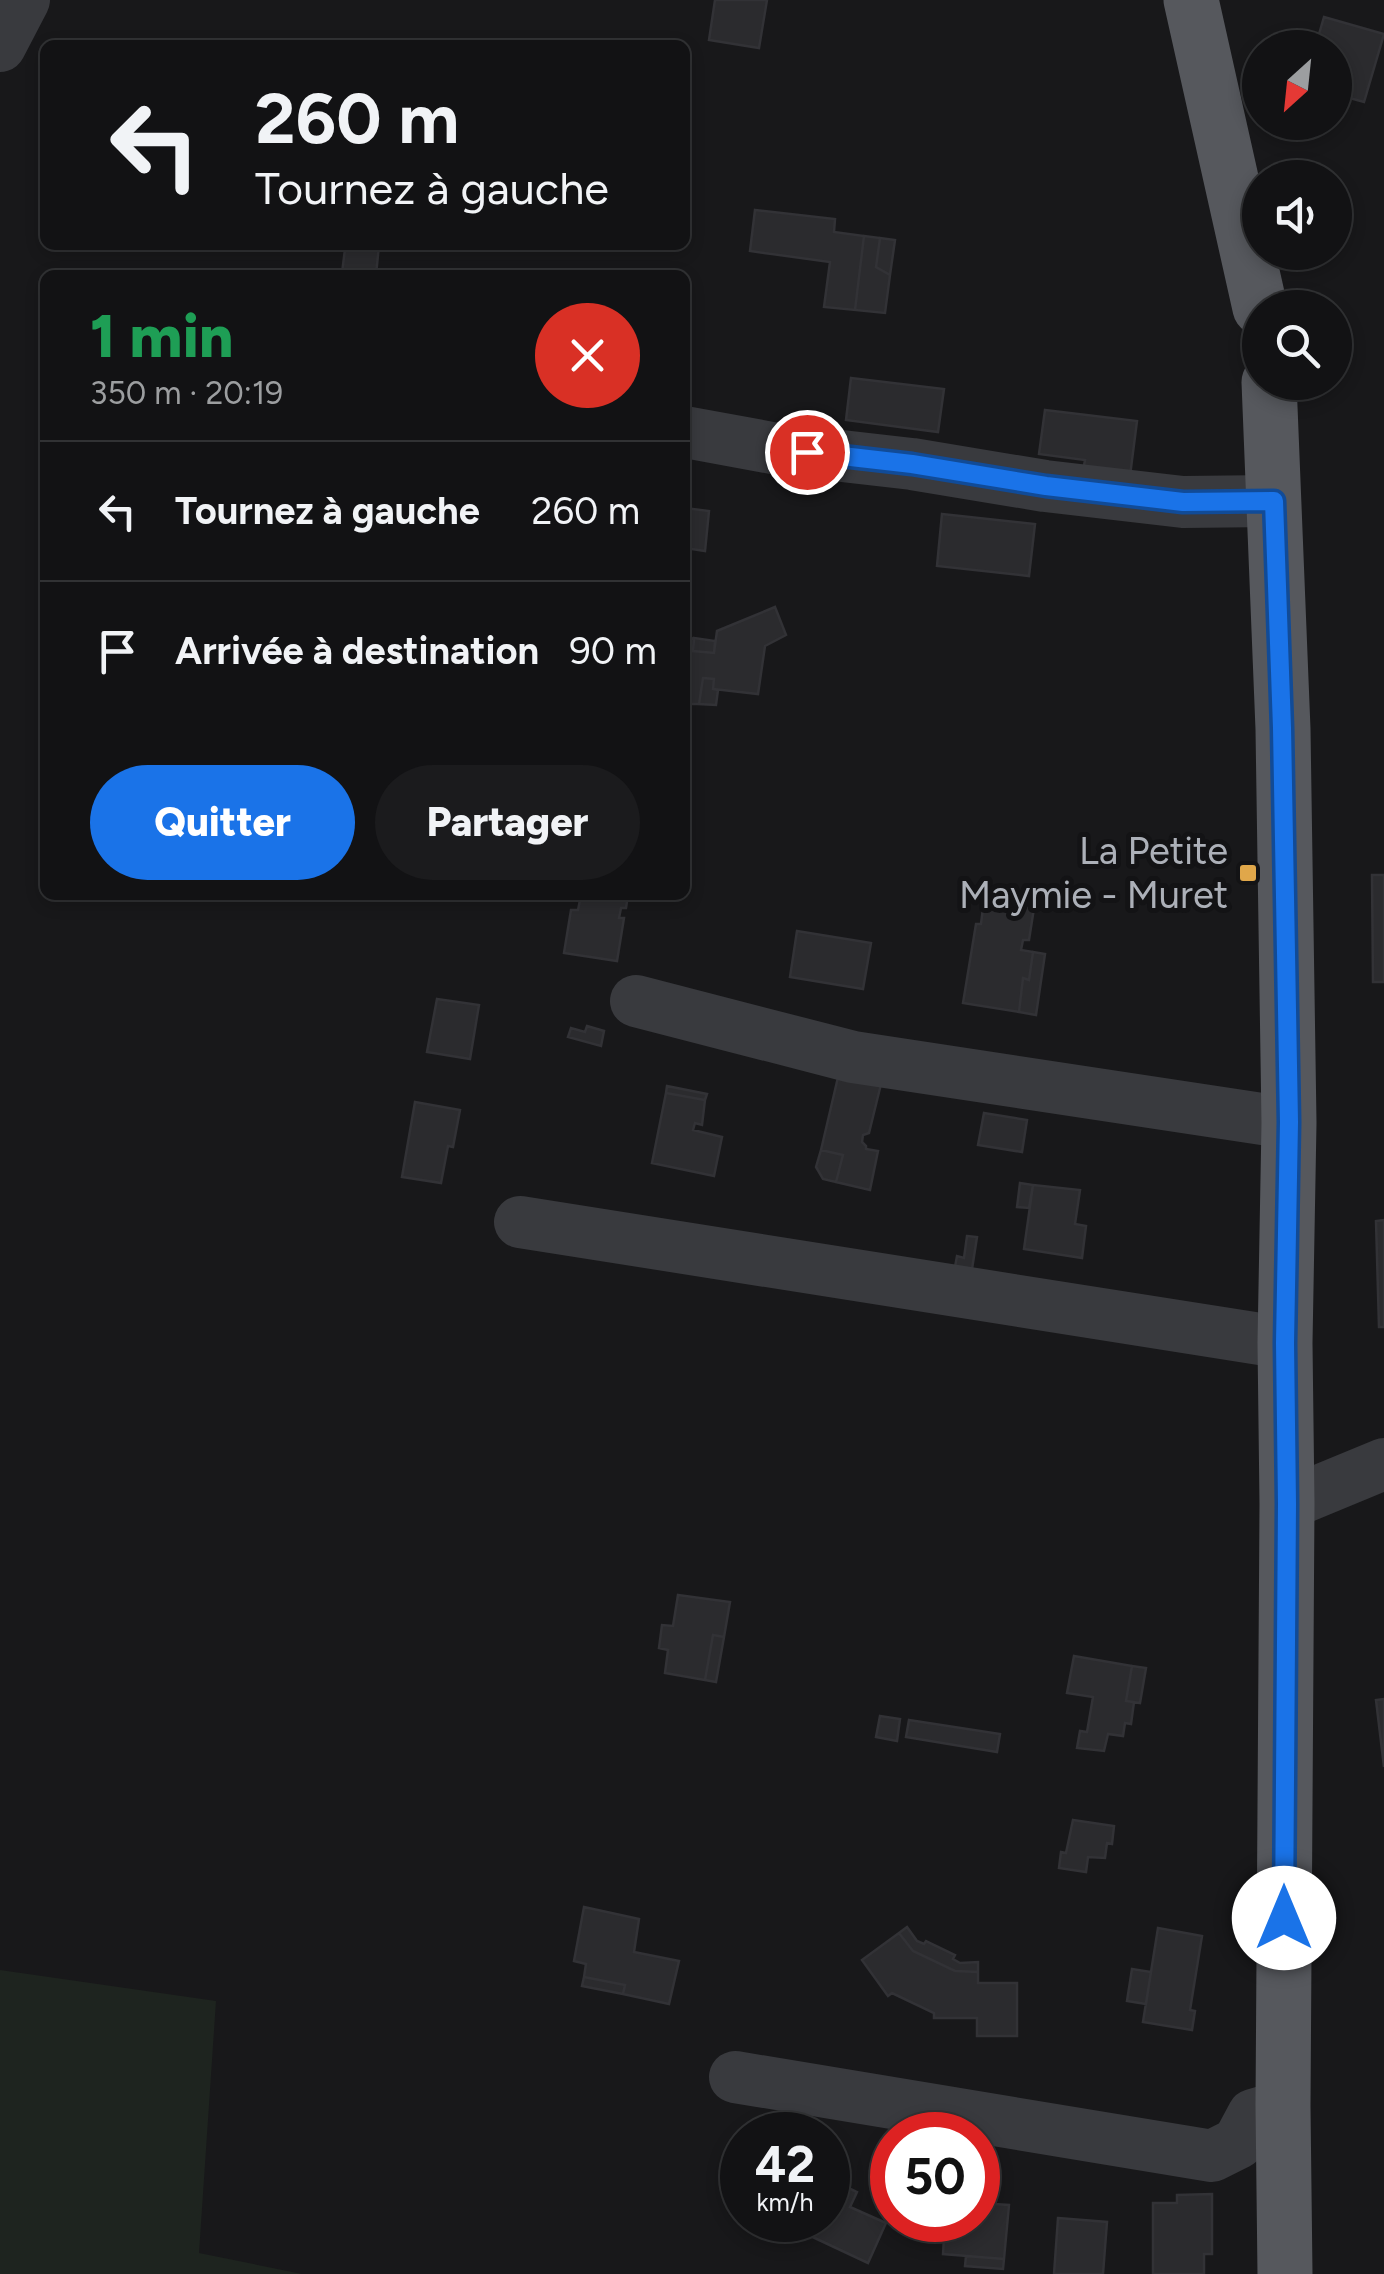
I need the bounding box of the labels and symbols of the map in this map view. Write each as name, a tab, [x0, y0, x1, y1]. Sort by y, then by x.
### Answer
north arrow	[1242, 30, 1352, 140]
pin	[765, 410, 850, 495]
place label: La Petite Maymie - Muret	[959, 828, 1228, 918]
marker: La Petite Maymie - Muret	[1237, 862, 1259, 884]
position arrow	[1232, 1866, 1336, 1970]
speed limit sign: 50	[870, 2112, 1000, 2242]

